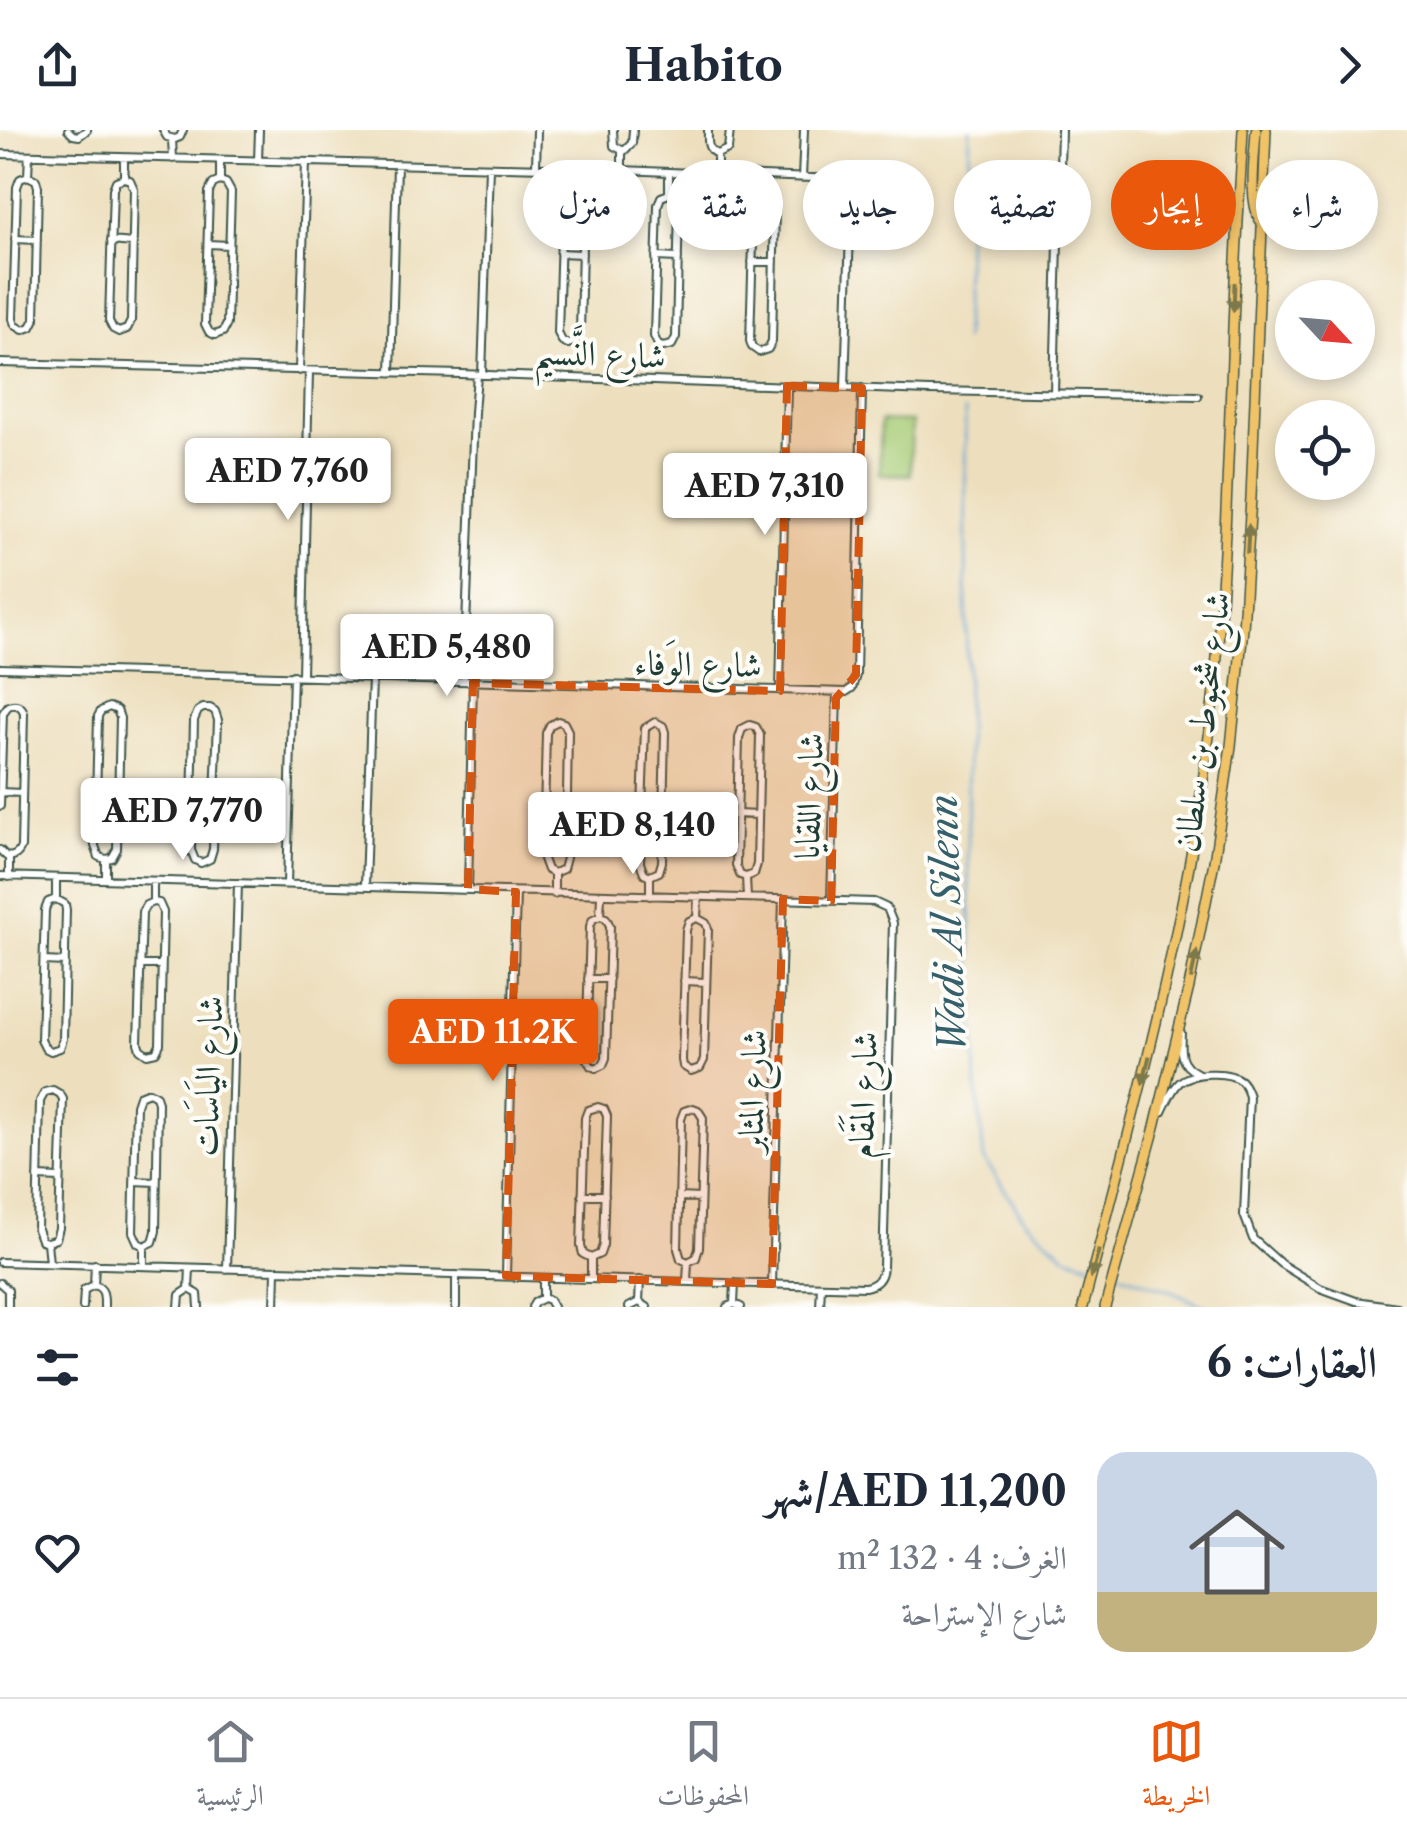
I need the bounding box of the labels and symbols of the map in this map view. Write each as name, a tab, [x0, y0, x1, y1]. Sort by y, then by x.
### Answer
north arrow	[1275, 280, 1375, 380]
one-way arrow	[1225, 282, 1241, 314]
street label: شارع النَّسيم	[533, 323, 667, 391]
pin: AED 7,760	[174, 438, 402, 523]
pin: AED 7,310	[651, 453, 879, 538]
one-way arrow	[1240, 522, 1256, 554]
street label: شارع شخبوط بن سلطان	[1164, 589, 1247, 855]
pin: AED 5,480	[333, 614, 561, 699]
street label: شارع الوَفاء	[634, 638, 762, 694]
street label: شارع اللقايا	[785, 732, 840, 860]
pin: AED 7,770	[69, 778, 297, 863]
pin: AED 8,140	[519, 792, 747, 877]
water label: Wadi Al Silenn	[919, 794, 976, 1054]
one-way arrow	[1187, 949, 1203, 980]
street label: شارع اليَاسَات	[180, 995, 240, 1157]
pin: AED 11.2K	[379, 999, 607, 1084]
street label: شارع المثابر	[728, 1029, 783, 1157]
street label: شارع المَقَام	[836, 1031, 896, 1160]
one-way arrow	[1137, 1055, 1153, 1086]
one-way arrow	[1086, 1249, 1102, 1280]

